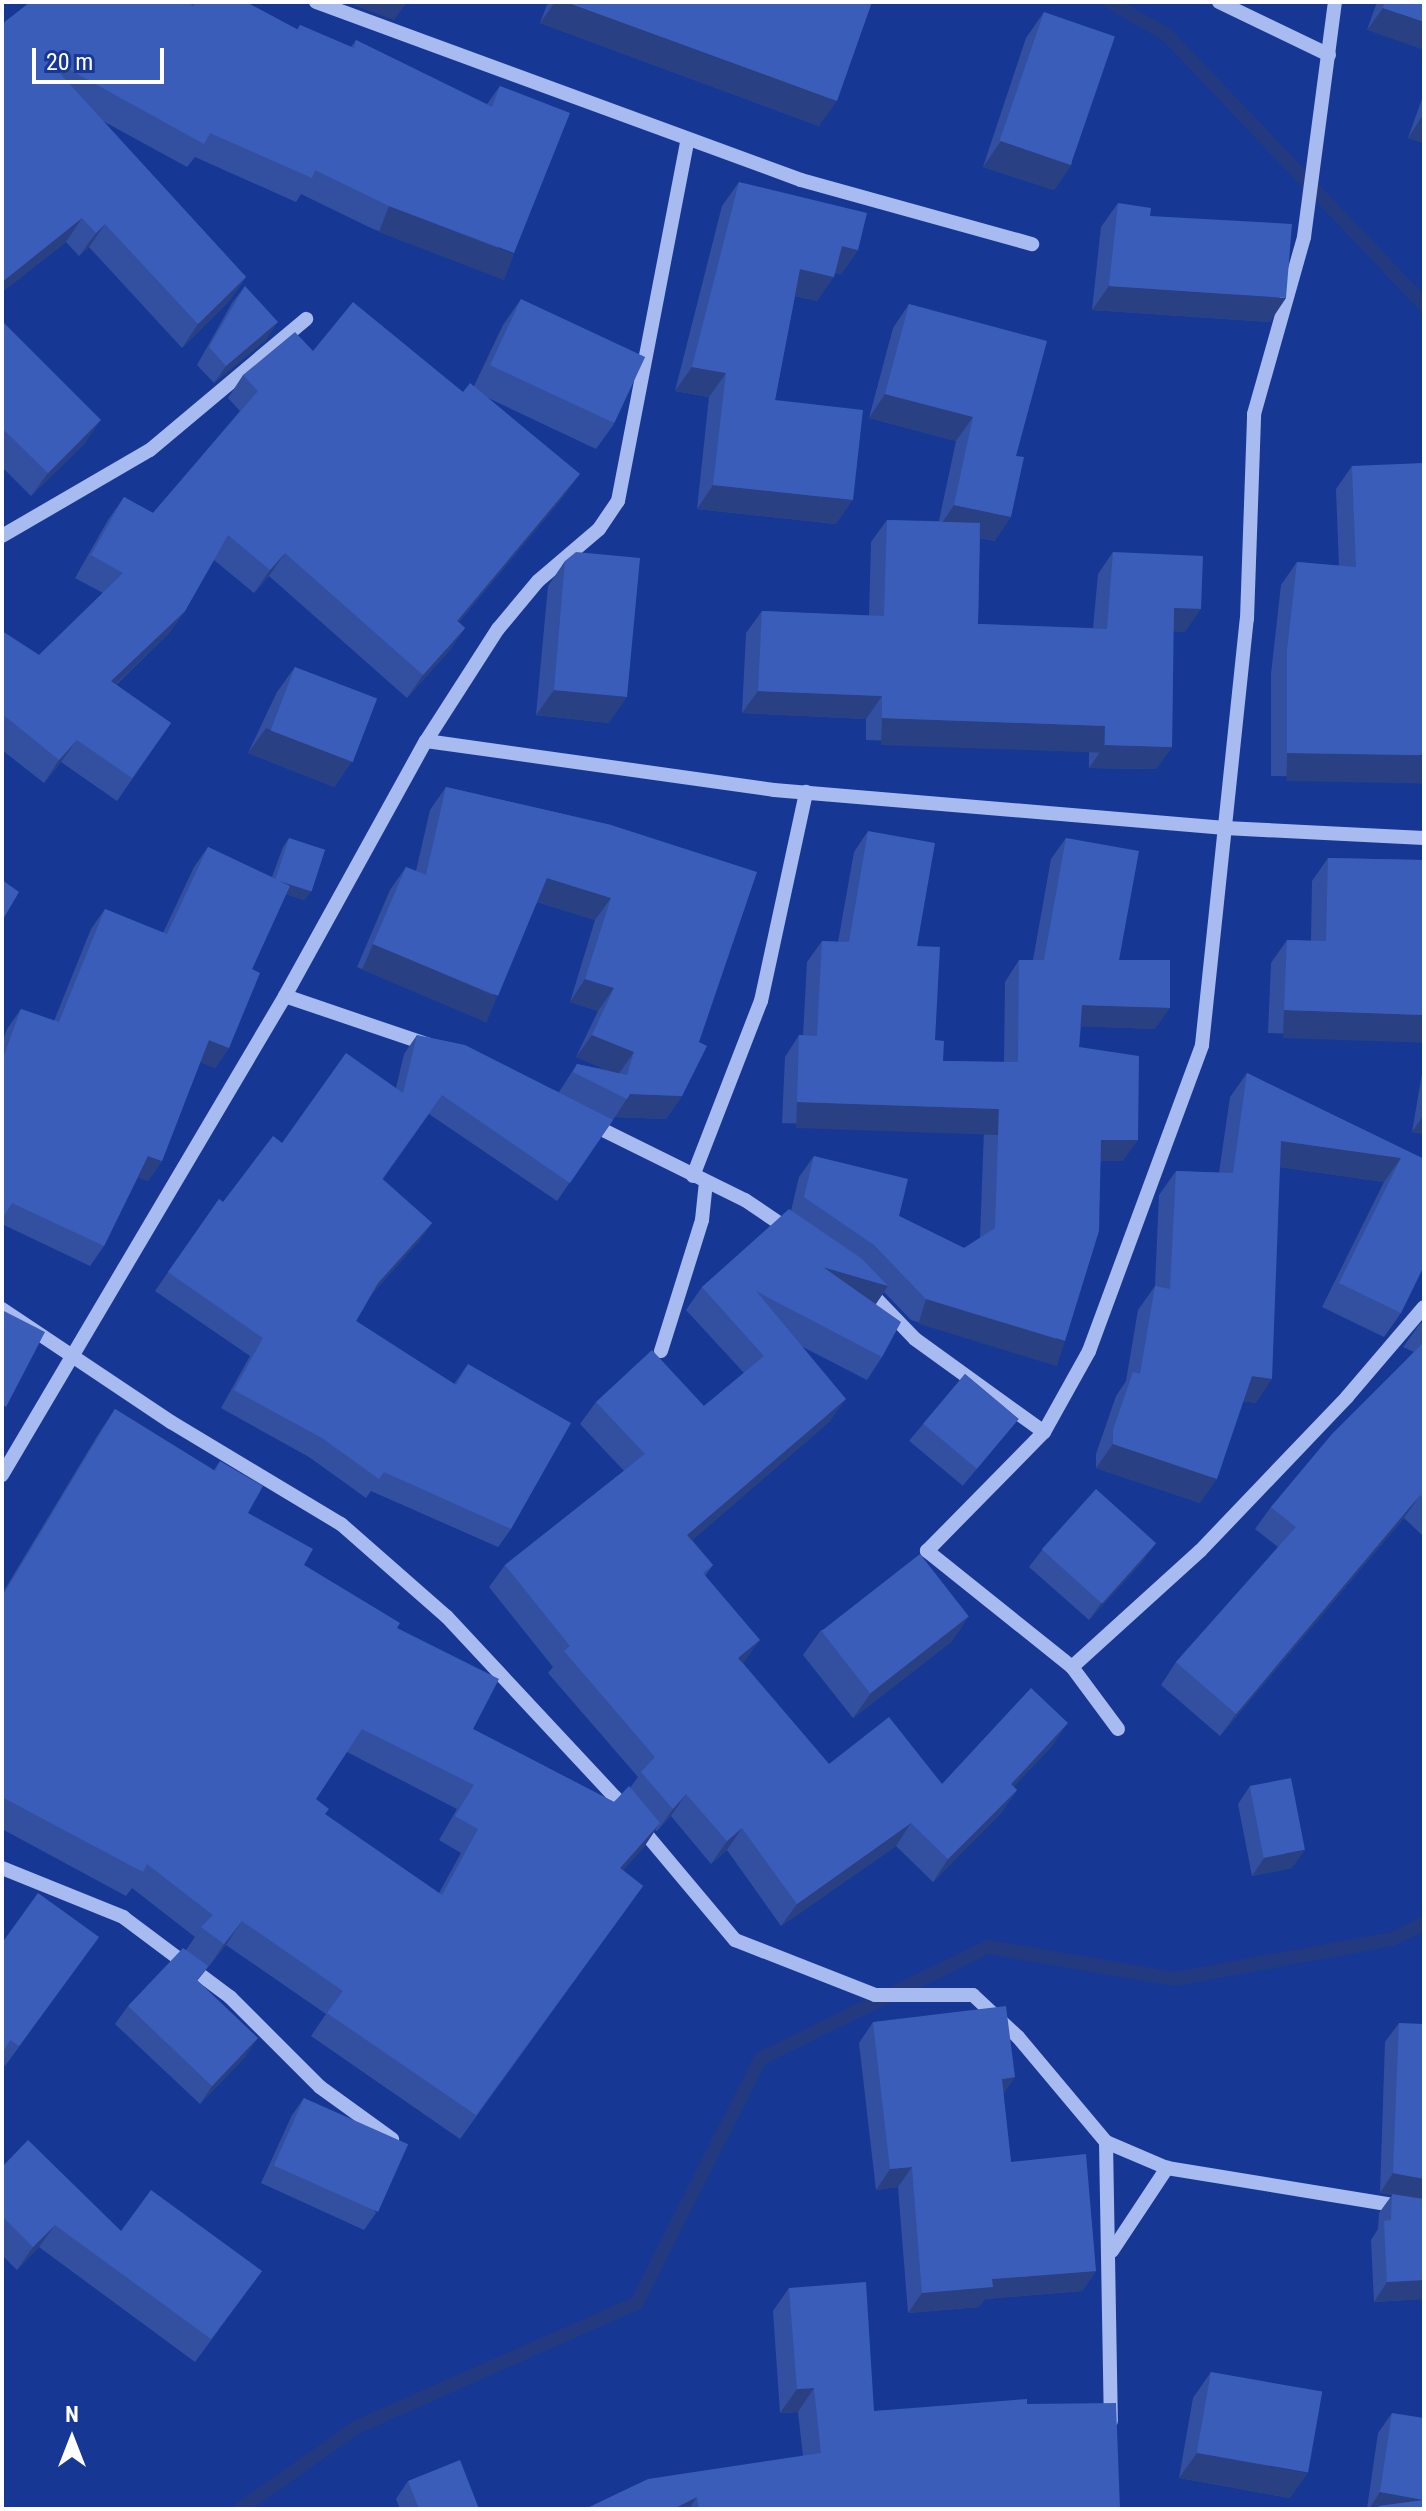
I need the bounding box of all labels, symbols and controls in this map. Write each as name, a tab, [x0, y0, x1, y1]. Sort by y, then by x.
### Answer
scale bar	[36, 32, 168, 82]
text: 20 m	[46, 48, 93, 76]
north arrow	[32, 2399, 112, 2479]
text: N	[65, 2402, 79, 2427]

